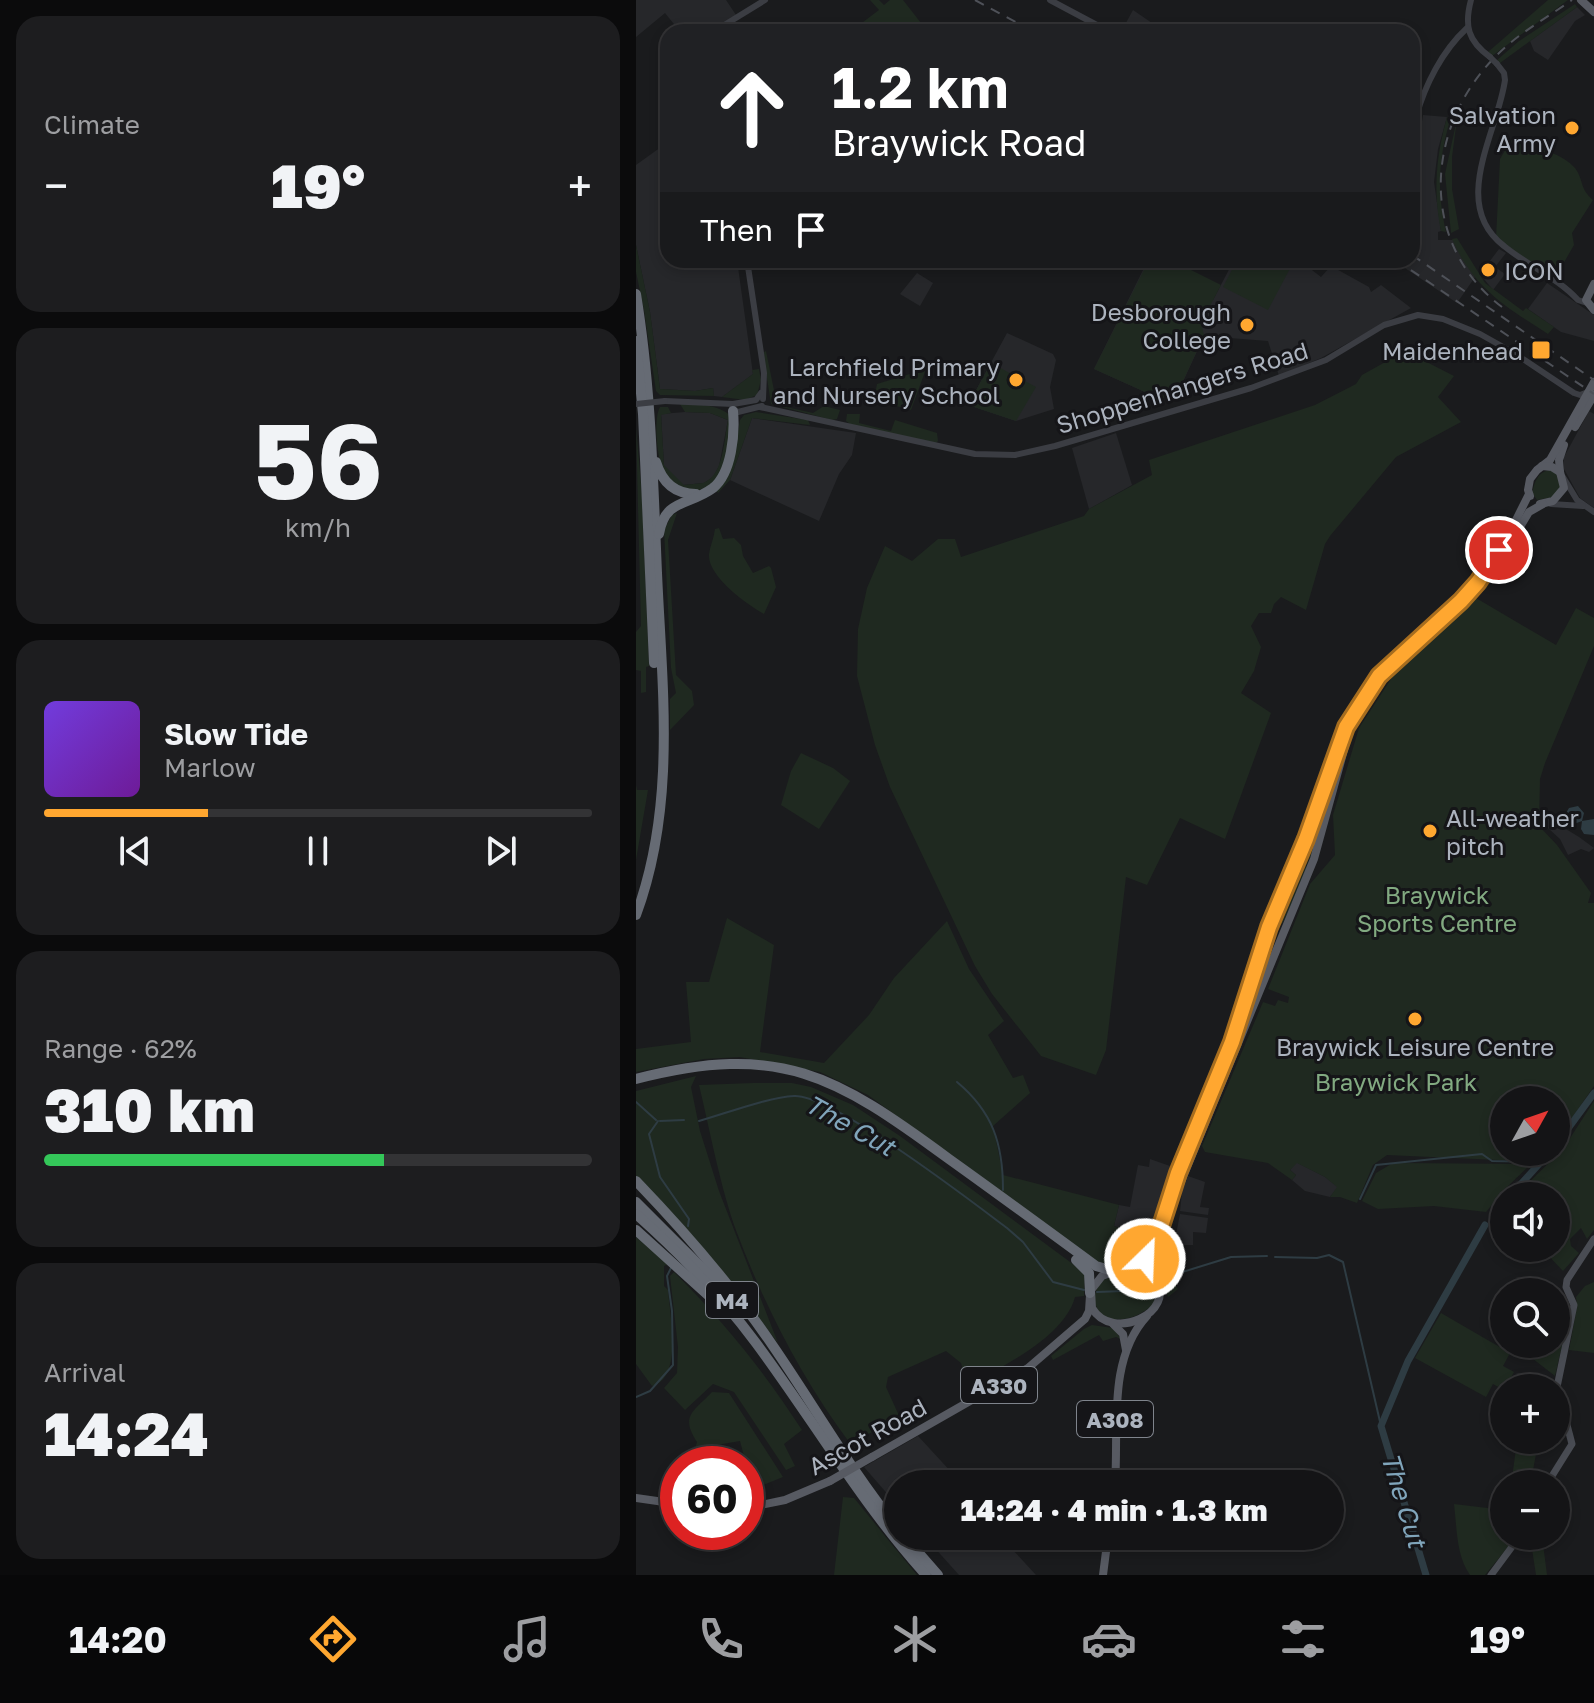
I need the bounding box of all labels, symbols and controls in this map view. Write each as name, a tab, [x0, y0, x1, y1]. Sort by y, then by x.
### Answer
text: 1.2 km	[832, 53, 1008, 120]
icon: ahead	[700, 56, 804, 160]
place label: Salvation Army	[1449, 100, 1556, 157]
text: Climate	[44, 109, 140, 140]
marker: Salvation Army	[1563, 119, 1581, 137]
text: Braywick Road	[832, 121, 1086, 164]
text: 19°	[271, 149, 365, 221]
text: −	[44, 159, 68, 212]
text: +	[568, 159, 592, 212]
icon: arrive	[789, 208, 833, 252]
text: Then	[700, 212, 773, 248]
place label: ICON	[1504, 256, 1564, 285]
marker: ICON	[1479, 261, 1497, 279]
place label: Desborough College	[1091, 297, 1231, 354]
marker: Desborough College	[1238, 316, 1256, 334]
street label: Shoppenhangers Road	[1053, 335, 1311, 439]
place label: Maidenhead	[1382, 336, 1523, 365]
marker: Maidenhead	[1530, 339, 1552, 361]
place label: Larchfield Primary and Nursery School	[773, 352, 1000, 409]
marker: Larchfield Primary and Nursery School	[1007, 371, 1025, 389]
text: 56	[253, 397, 383, 522]
text: km/h	[285, 512, 351, 543]
pin	[1465, 516, 1533, 584]
icon: arrive	[1477, 528, 1521, 572]
text: Slow Tide	[164, 716, 308, 752]
text: Marlow	[164, 752, 256, 783]
place label: All-weather pitch	[1446, 803, 1579, 860]
marker: All-weather pitch	[1421, 822, 1439, 840]
icon: previous	[113, 829, 157, 873]
icon: pause	[296, 829, 340, 873]
icon: next	[479, 829, 523, 873]
park label: Braywick Sports Centre	[1357, 880, 1517, 937]
marker: Braywick Leisure Centre	[1406, 1010, 1424, 1028]
place label: Braywick Leisure Centre	[1276, 1032, 1554, 1061]
text: Range · 62%	[44, 1033, 197, 1064]
park label: Braywick Park	[1315, 1067, 1477, 1096]
text: 310 km	[44, 1073, 255, 1145]
north arrow	[1490, 1086, 1570, 1166]
map controls	[1490, 1086, 1570, 1550]
water label: The Cut	[800, 1088, 902, 1163]
button: sound	[1490, 1182, 1570, 1262]
position arrow	[1103, 1217, 1187, 1301]
button: search	[1490, 1278, 1570, 1358]
road number: M4	[706, 1282, 758, 1318]
text: Arrival	[44, 1357, 125, 1388]
road number: A330	[961, 1367, 1037, 1403]
button: +	[1490, 1374, 1570, 1454]
street label: Ascot Road	[803, 1392, 931, 1480]
text: 14:24	[44, 1397, 209, 1469]
road number: A308	[1077, 1401, 1153, 1437]
speed limit sign: 60	[660, 1446, 764, 1550]
water label: The Cut	[1375, 1449, 1434, 1554]
button: −	[1490, 1470, 1570, 1550]
text: 14:24 · 4 min · 1.3 km	[960, 1492, 1268, 1528]
icon: directions	[305, 1611, 361, 1667]
icon: music	[499, 1611, 555, 1667]
icon: phone	[693, 1611, 749, 1667]
icon: climate	[887, 1611, 943, 1667]
icon: car	[1081, 1611, 1137, 1667]
icon: filters	[1275, 1611, 1331, 1667]
text: 14:20	[69, 1618, 167, 1661]
text: 19°	[1470, 1618, 1525, 1661]

